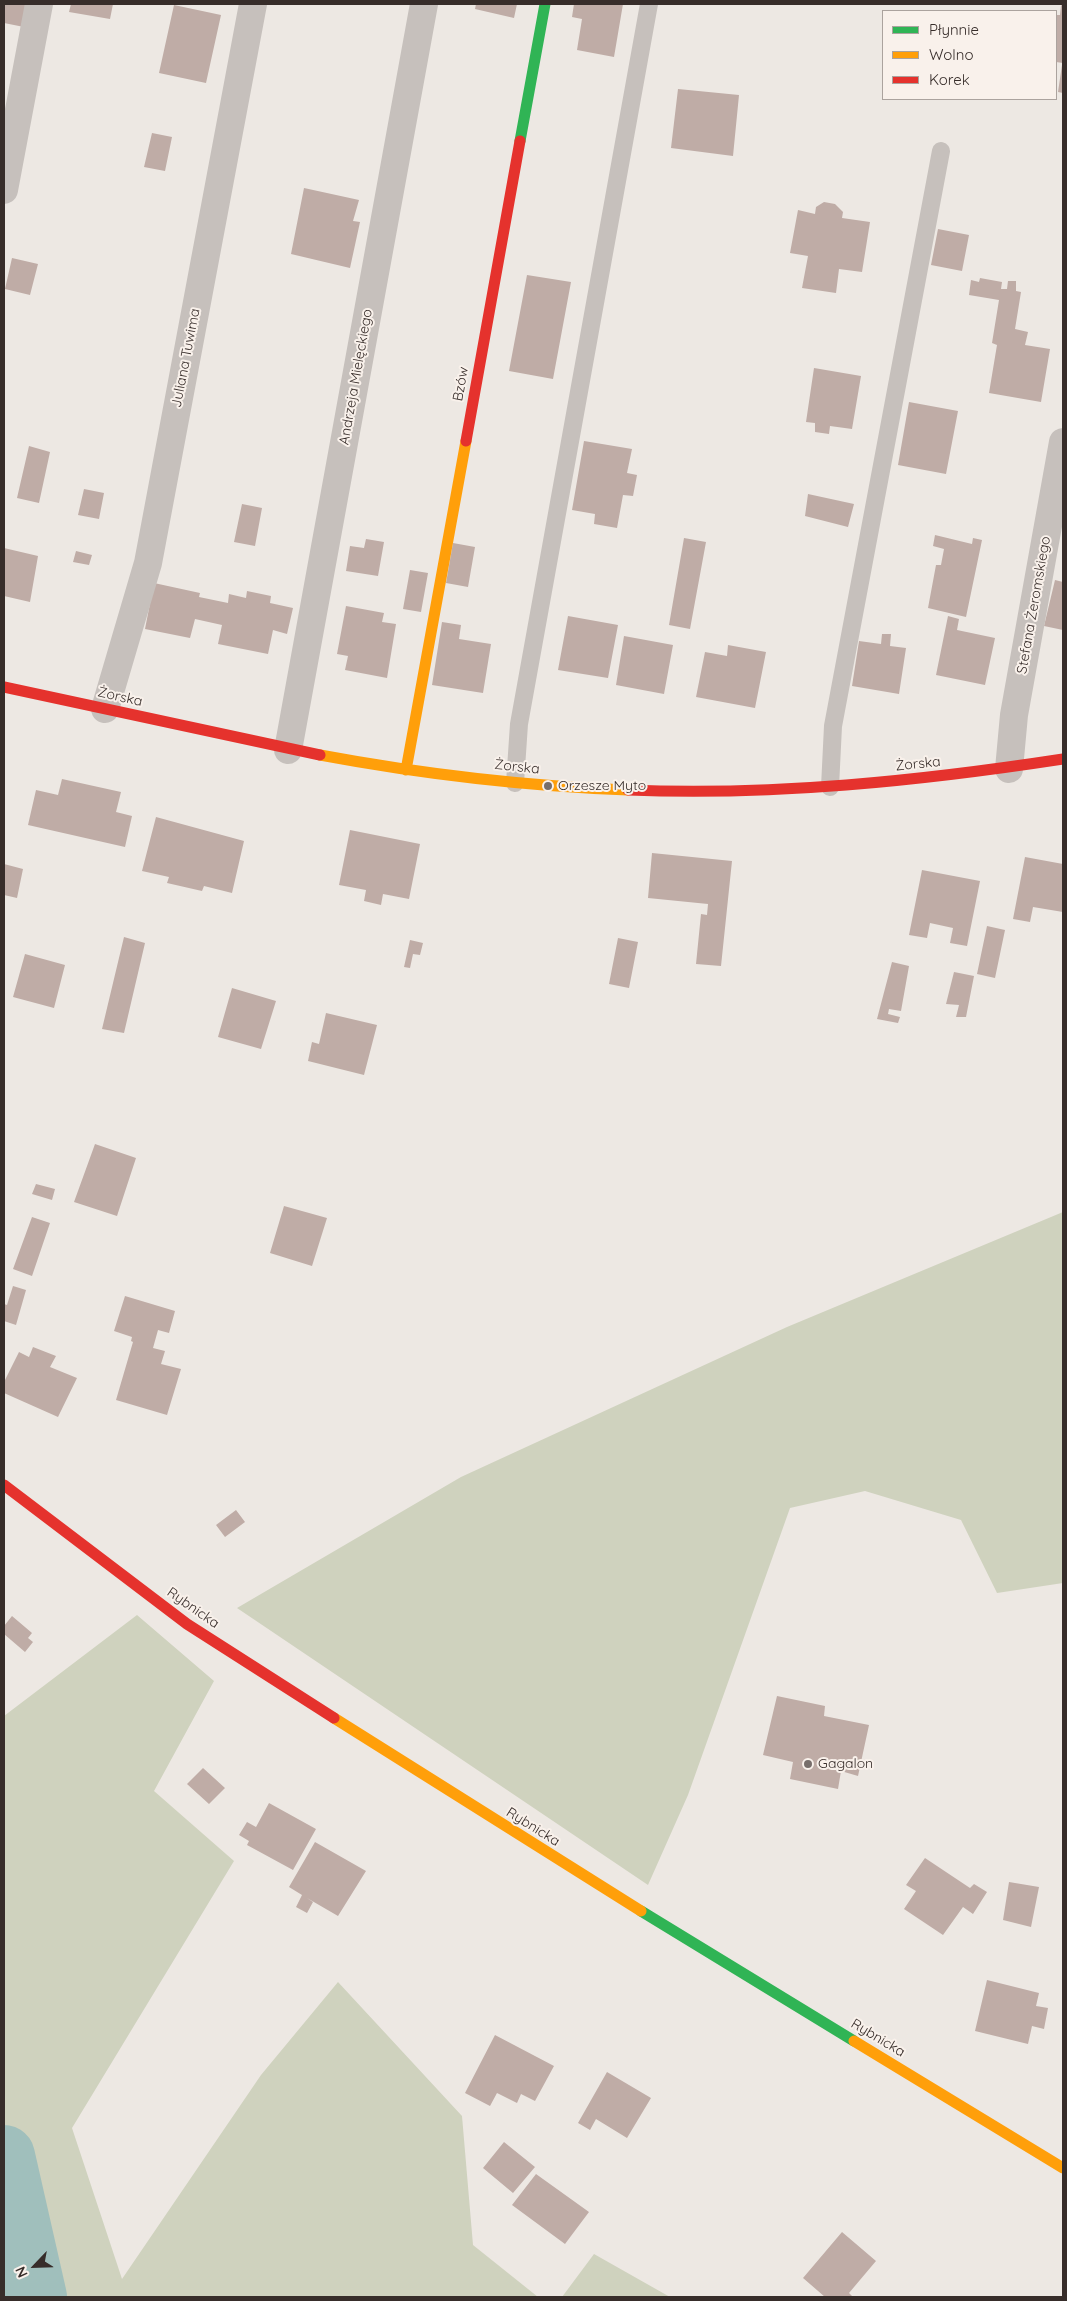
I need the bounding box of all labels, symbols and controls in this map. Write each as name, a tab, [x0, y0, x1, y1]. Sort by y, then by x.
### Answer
legend	[882, 10, 1057, 100]
text: Płynnie	[929, 20, 979, 39]
text: Wolno	[929, 45, 974, 64]
text: Korek	[929, 70, 970, 89]
street label: Juliana Tuwima	[168, 307, 204, 409]
street label: Andrzeja Mielęckiego	[336, 308, 376, 446]
street label: Bzów	[450, 365, 472, 403]
street label: Stefana Żeromskiego	[1014, 535, 1054, 675]
street label: Żorska	[96, 684, 144, 710]
street label: Żorska	[895, 753, 941, 775]
street label: Żorska	[494, 756, 540, 778]
place label: Orzesze Myto	[558, 778, 646, 794]
marker: Orzesze Myto	[542, 780, 554, 792]
street label: Rybnicka	[164, 1584, 222, 1632]
place label: Gagalon	[818, 1756, 873, 1772]
marker: Gagalon	[802, 1758, 814, 1770]
street label: Rybnicka	[503, 1804, 563, 1850]
street label: Rybnicka	[848, 2015, 908, 2061]
north arrow	[10, 2241, 60, 2291]
text: N	[11, 2264, 32, 2280]

